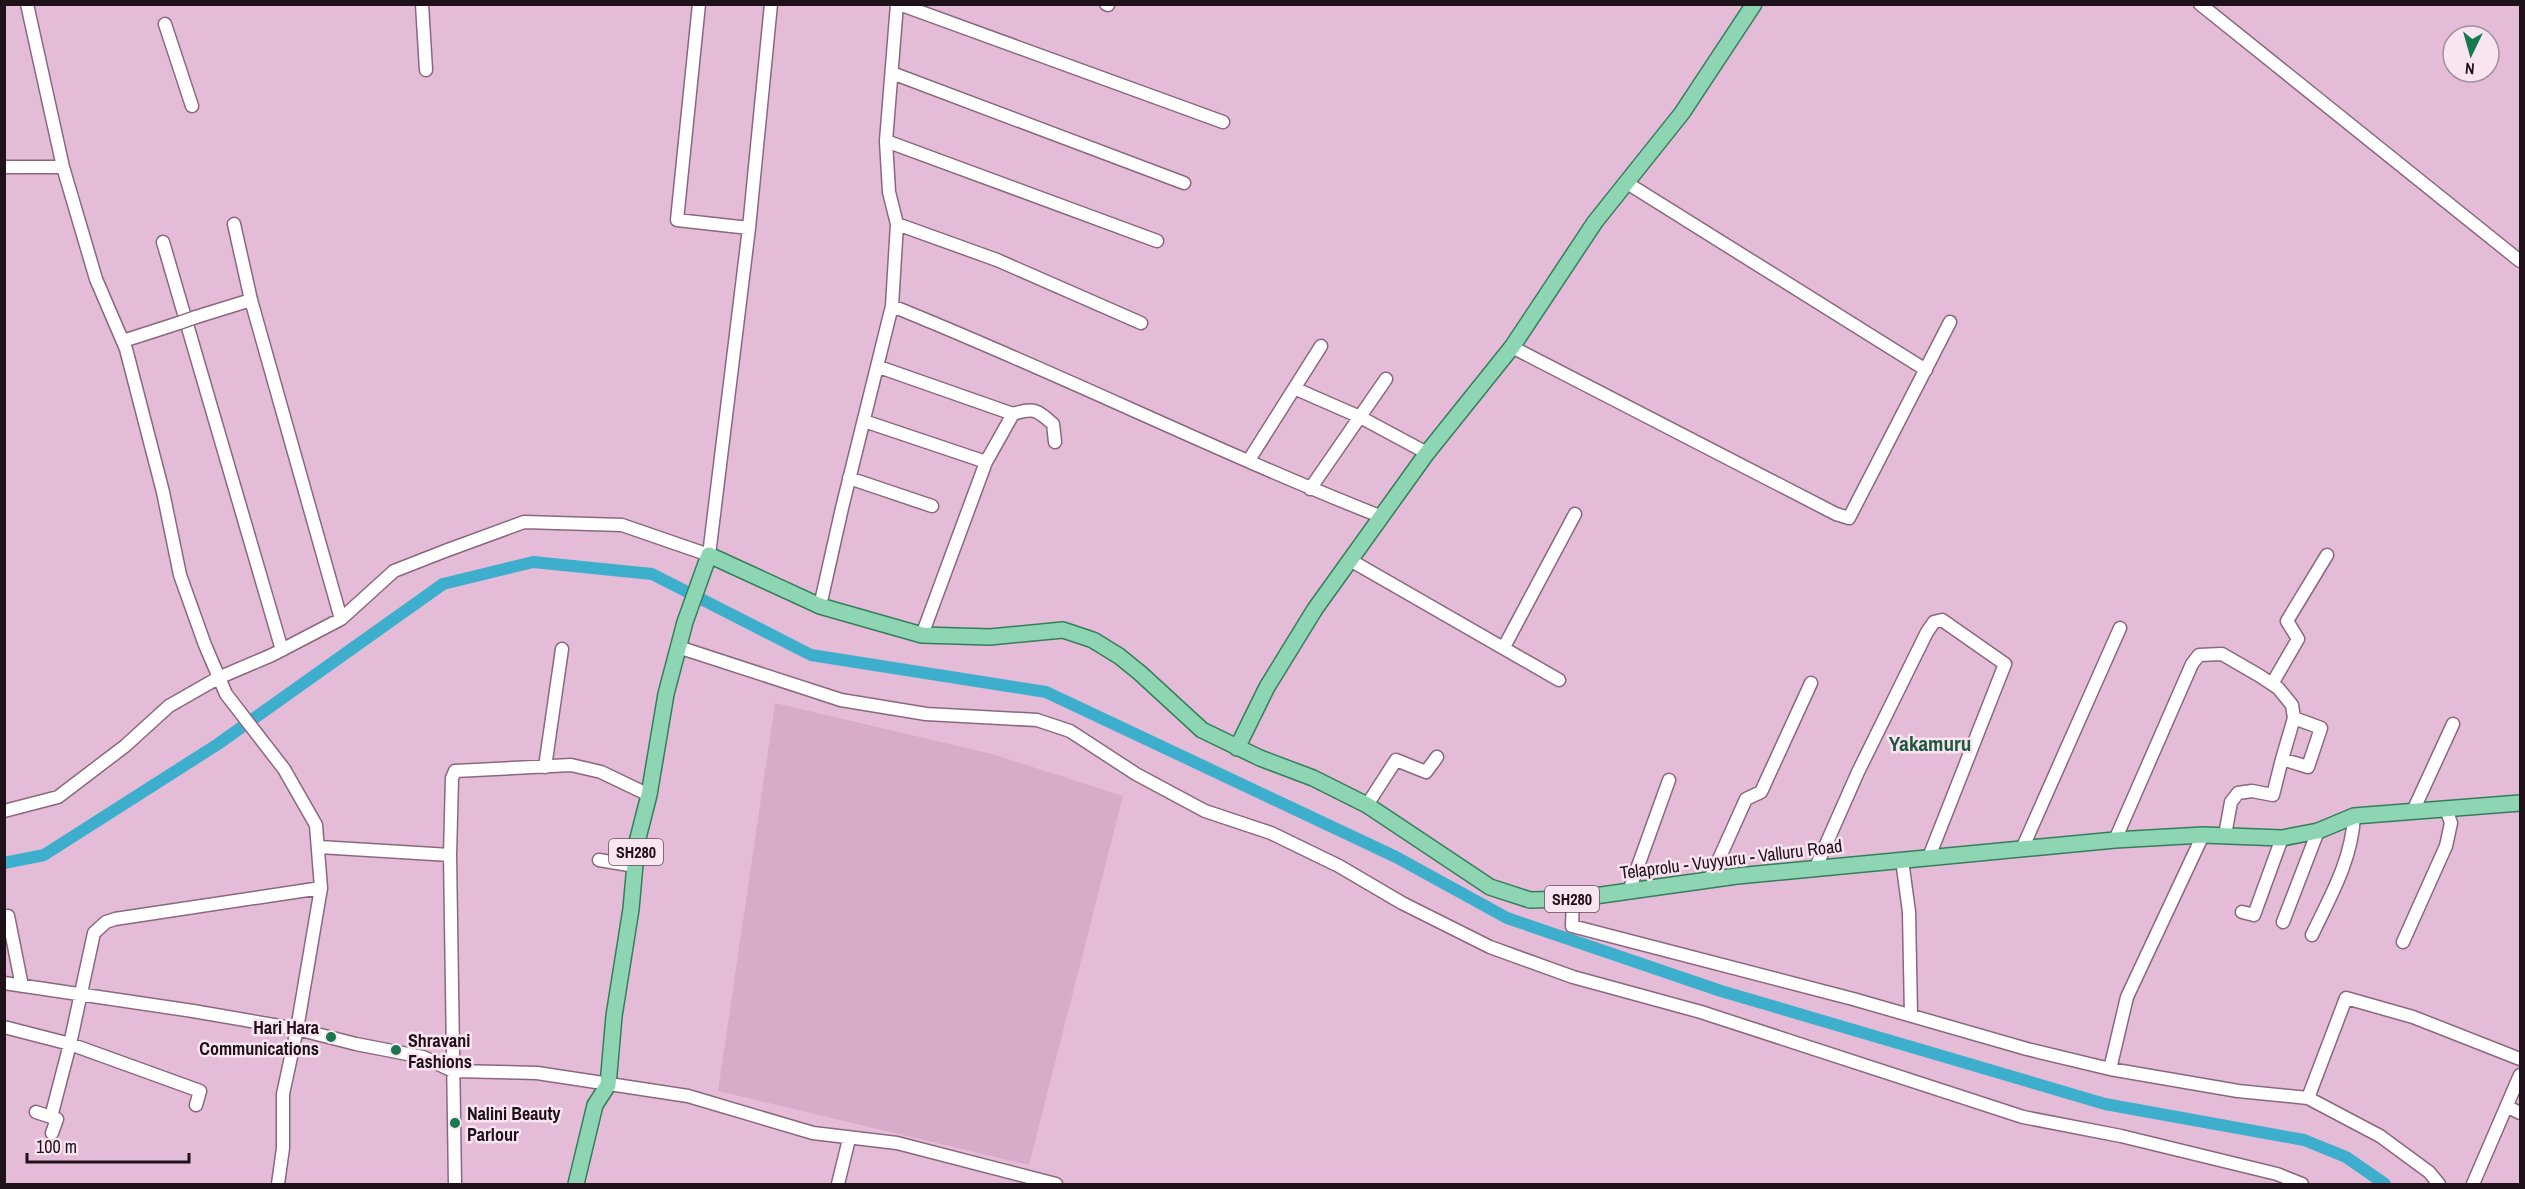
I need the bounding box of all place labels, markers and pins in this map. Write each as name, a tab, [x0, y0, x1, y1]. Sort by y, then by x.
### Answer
place label: Hari Hara Communications	[199, 1015, 320, 1061]
place label: Shravani Fashions	[408, 1028, 472, 1074]
marker: Hari Hara Communications	[324, 1030, 338, 1044]
marker: Shravani Fashions	[389, 1043, 403, 1057]
place label: Nalini Beauty Parlour	[467, 1101, 561, 1147]
marker: Nalini Beauty Parlour	[448, 1116, 462, 1130]

